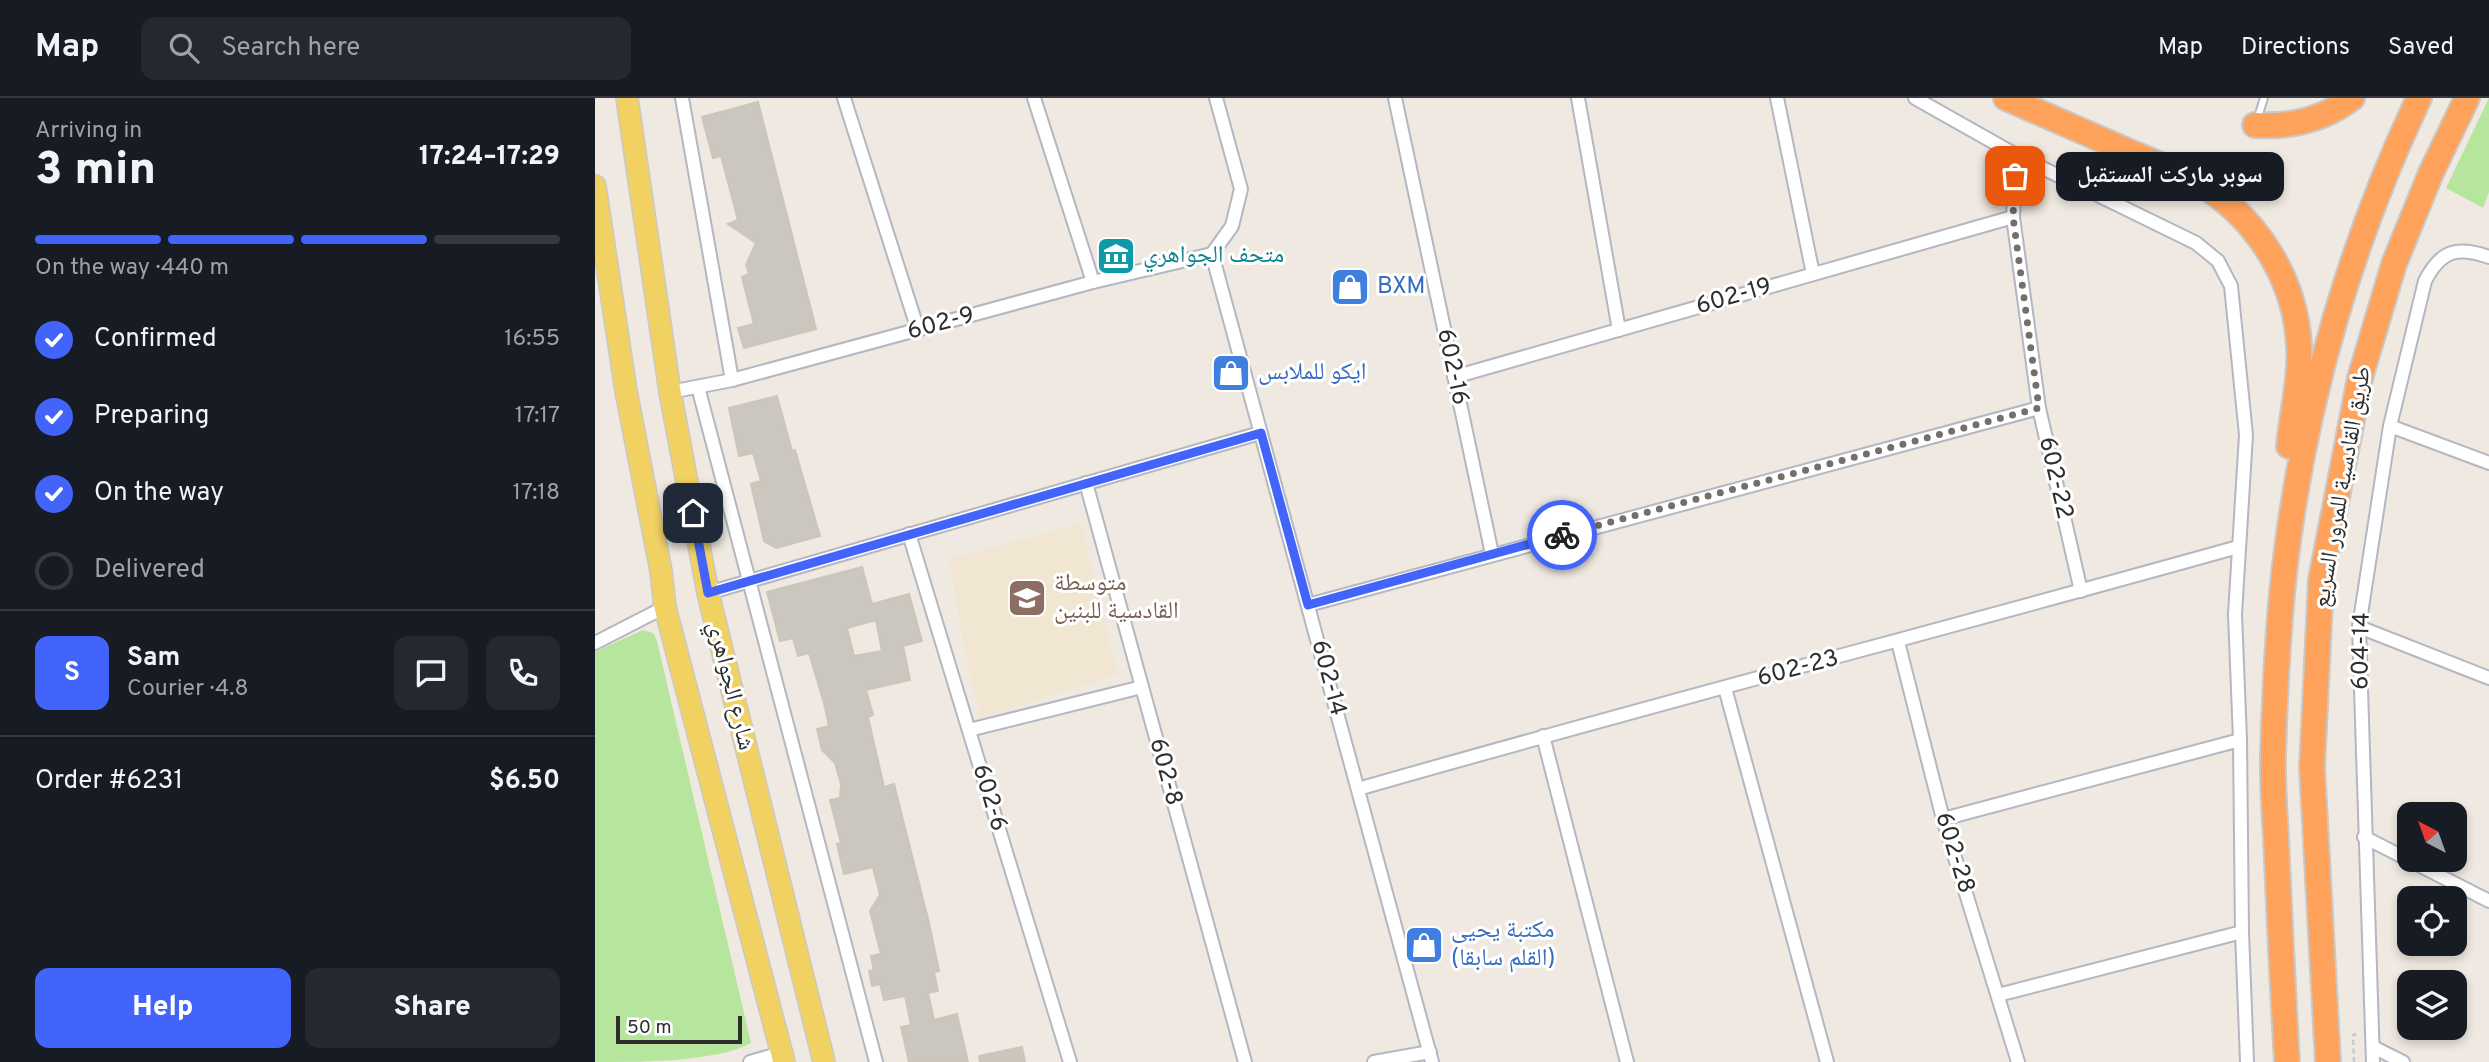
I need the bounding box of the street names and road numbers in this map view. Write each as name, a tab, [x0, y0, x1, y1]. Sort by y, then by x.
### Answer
street label: 602-19	[1693, 272, 1775, 322]
street label: 602-9	[904, 301, 978, 347]
street label: 602-16	[1429, 326, 1475, 408]
street label: طريق القادسية للمرور السريع	[2307, 364, 2379, 610]
street label: 602-22	[2031, 434, 2079, 522]
street label: 604-14	[2346, 612, 2378, 690]
street label: شارع الجواهري	[697, 618, 760, 754]
street label: 602-14	[1303, 637, 1353, 719]
street label: 602-23	[1754, 644, 1842, 694]
street label: 602-8	[1142, 735, 1188, 809]
street label: 602-6	[965, 761, 1013, 835]
street label: 602-28	[1927, 809, 1981, 897]

